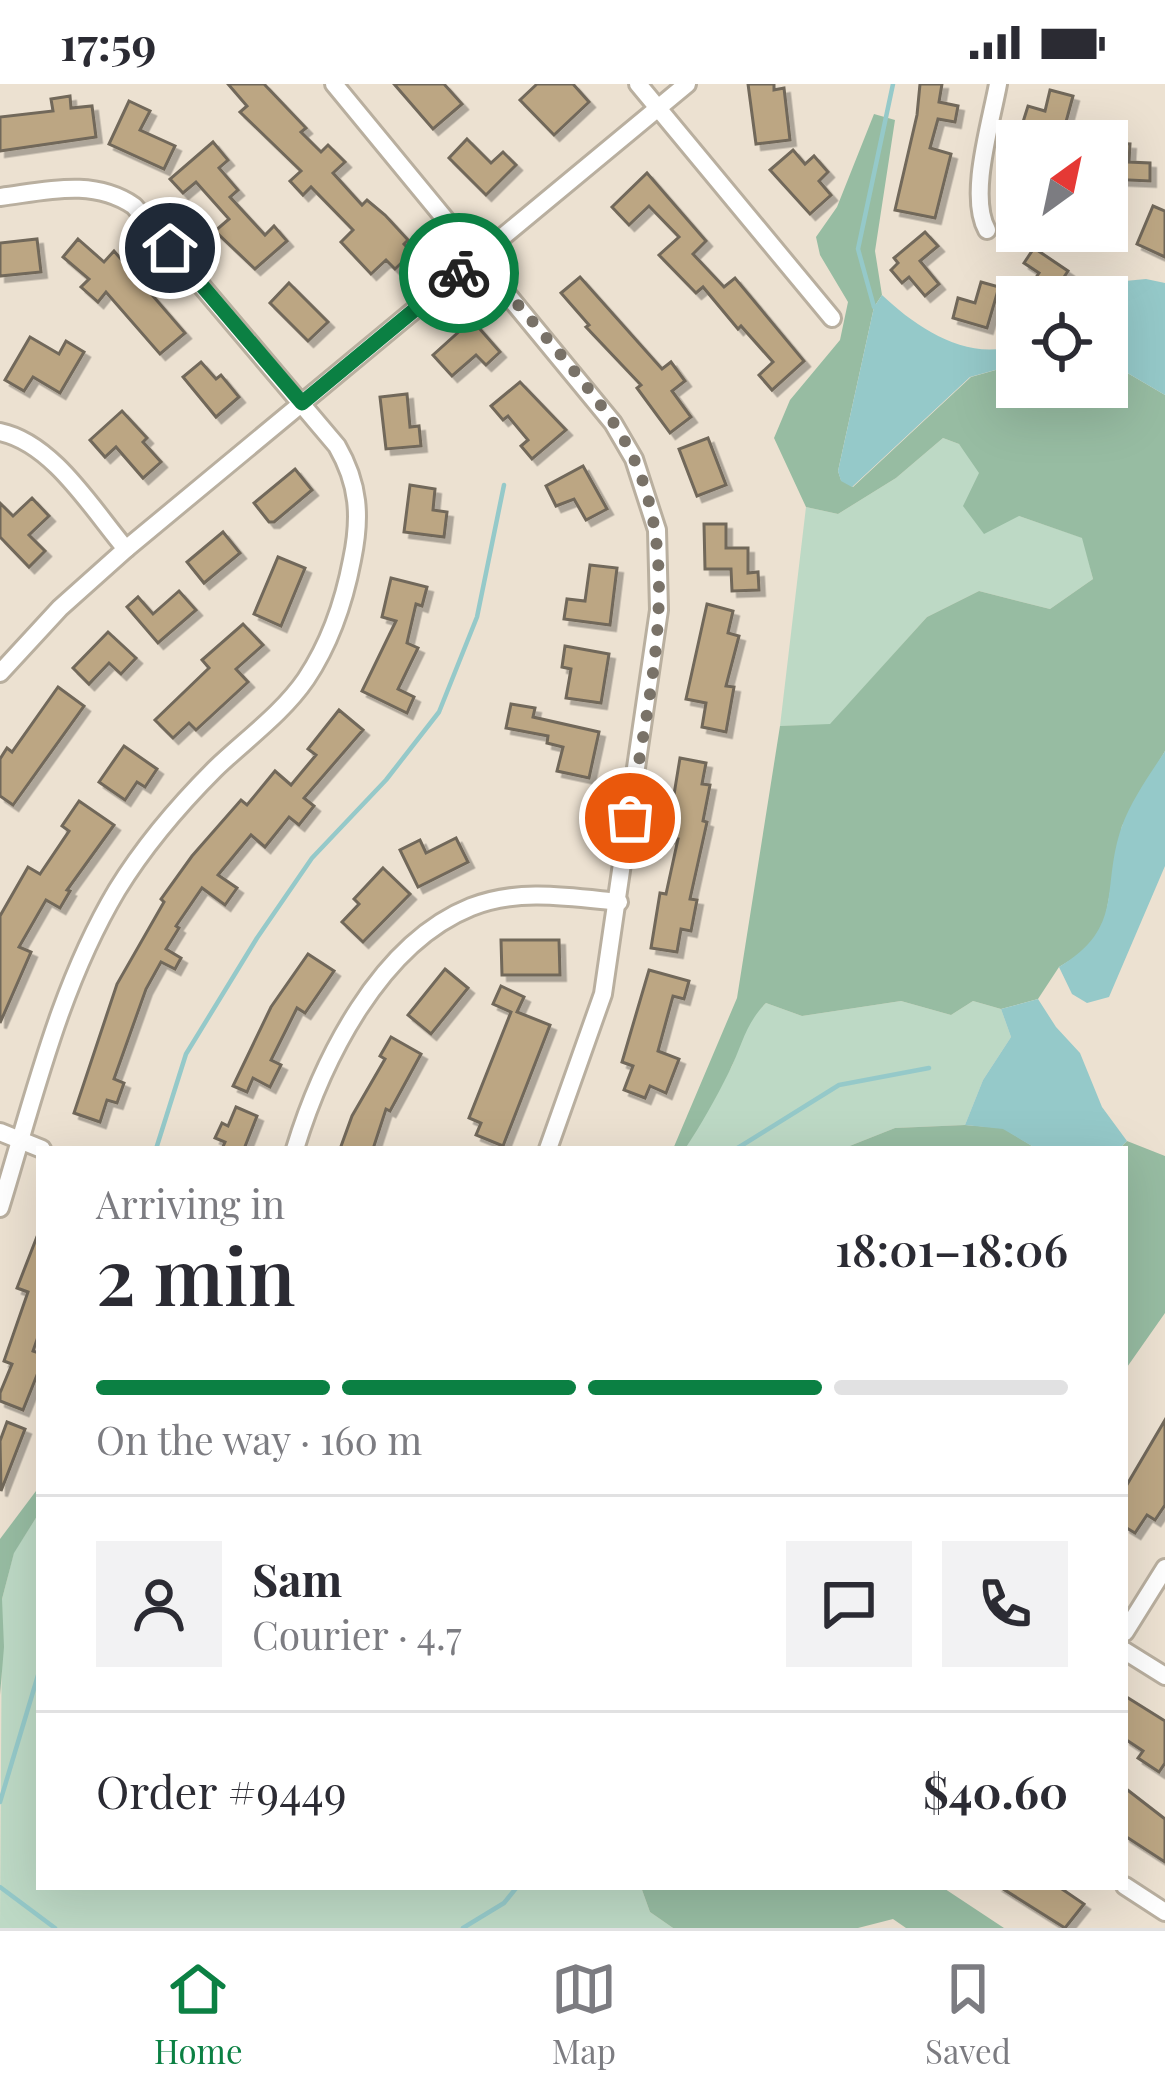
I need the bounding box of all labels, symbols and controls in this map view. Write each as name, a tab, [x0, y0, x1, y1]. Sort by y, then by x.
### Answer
text: 17:59	[60, 12, 156, 72]
north arrow	[996, 120, 1128, 252]
map controls	[996, 120, 1128, 408]
pin	[119, 197, 221, 299]
courier	[399, 213, 519, 333]
icon: home	[137, 215, 203, 281]
icon: bike	[426, 240, 492, 306]
button: locate	[996, 276, 1128, 408]
pin	[579, 767, 681, 869]
icon: bag	[597, 785, 663, 851]
text: Arriving in	[96, 1177, 285, 1229]
text: 18:01–18:06	[835, 1218, 1068, 1278]
text: 2 min	[96, 1222, 295, 1326]
text: On the way · 160 m	[96, 1413, 422, 1465]
button: person	[96, 1541, 222, 1667]
button: chat	[786, 1541, 912, 1667]
button: phone	[942, 1541, 1068, 1667]
text: Sam	[252, 1548, 342, 1608]
text: Courier · 4.7	[252, 1608, 462, 1660]
text: Order #9449	[96, 1760, 347, 1820]
text: $40.60	[923, 1760, 1068, 1820]
tab: Home	[154, 1956, 243, 2072]
tab: Map	[551, 1956, 617, 2072]
tab: Saved	[925, 1956, 1011, 2072]

